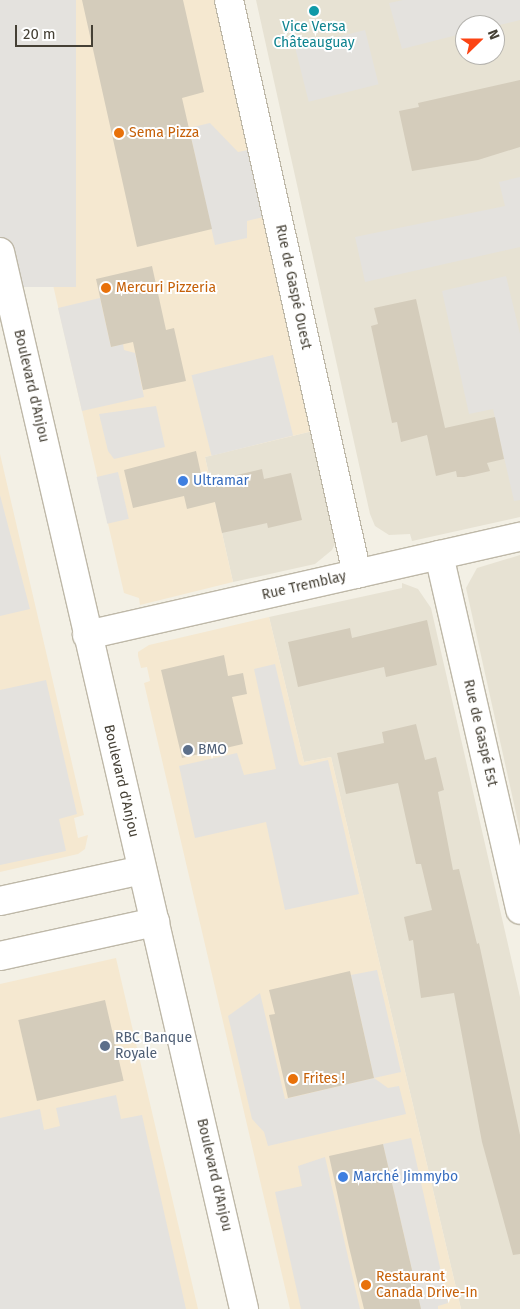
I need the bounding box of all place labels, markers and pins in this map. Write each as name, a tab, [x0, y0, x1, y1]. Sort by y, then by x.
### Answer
marker: Vice Versa Châteauguay	[308, 5, 320, 17]
place label: Vice Versa Châteauguay	[273, 19, 355, 52]
place label: Sema Pizza	[129, 125, 199, 141]
marker: Sema Pizza	[113, 127, 125, 139]
place label: Mercuri Pizzeria	[116, 280, 216, 296]
marker: Mercuri Pizzeria	[100, 282, 112, 294]
place label: Ultramar	[193, 473, 249, 489]
marker: Ultramar	[177, 475, 189, 487]
place label: BMO	[198, 742, 227, 758]
marker: BMO	[182, 744, 194, 756]
place label: RBC Banque Royale	[115, 1030, 192, 1062]
marker: RBC Banque Royale	[99, 1040, 111, 1052]
place label: Frites !	[303, 1071, 345, 1087]
marker: Frites !	[287, 1073, 299, 1085]
place label: Marché Jimmybo	[353, 1169, 458, 1185]
marker: Marché Jimmybo	[337, 1171, 349, 1183]
place label: Restaurant Canada Drive-In	[376, 1269, 478, 1302]
marker: Restaurant Canada Drive-In	[360, 1279, 372, 1291]

